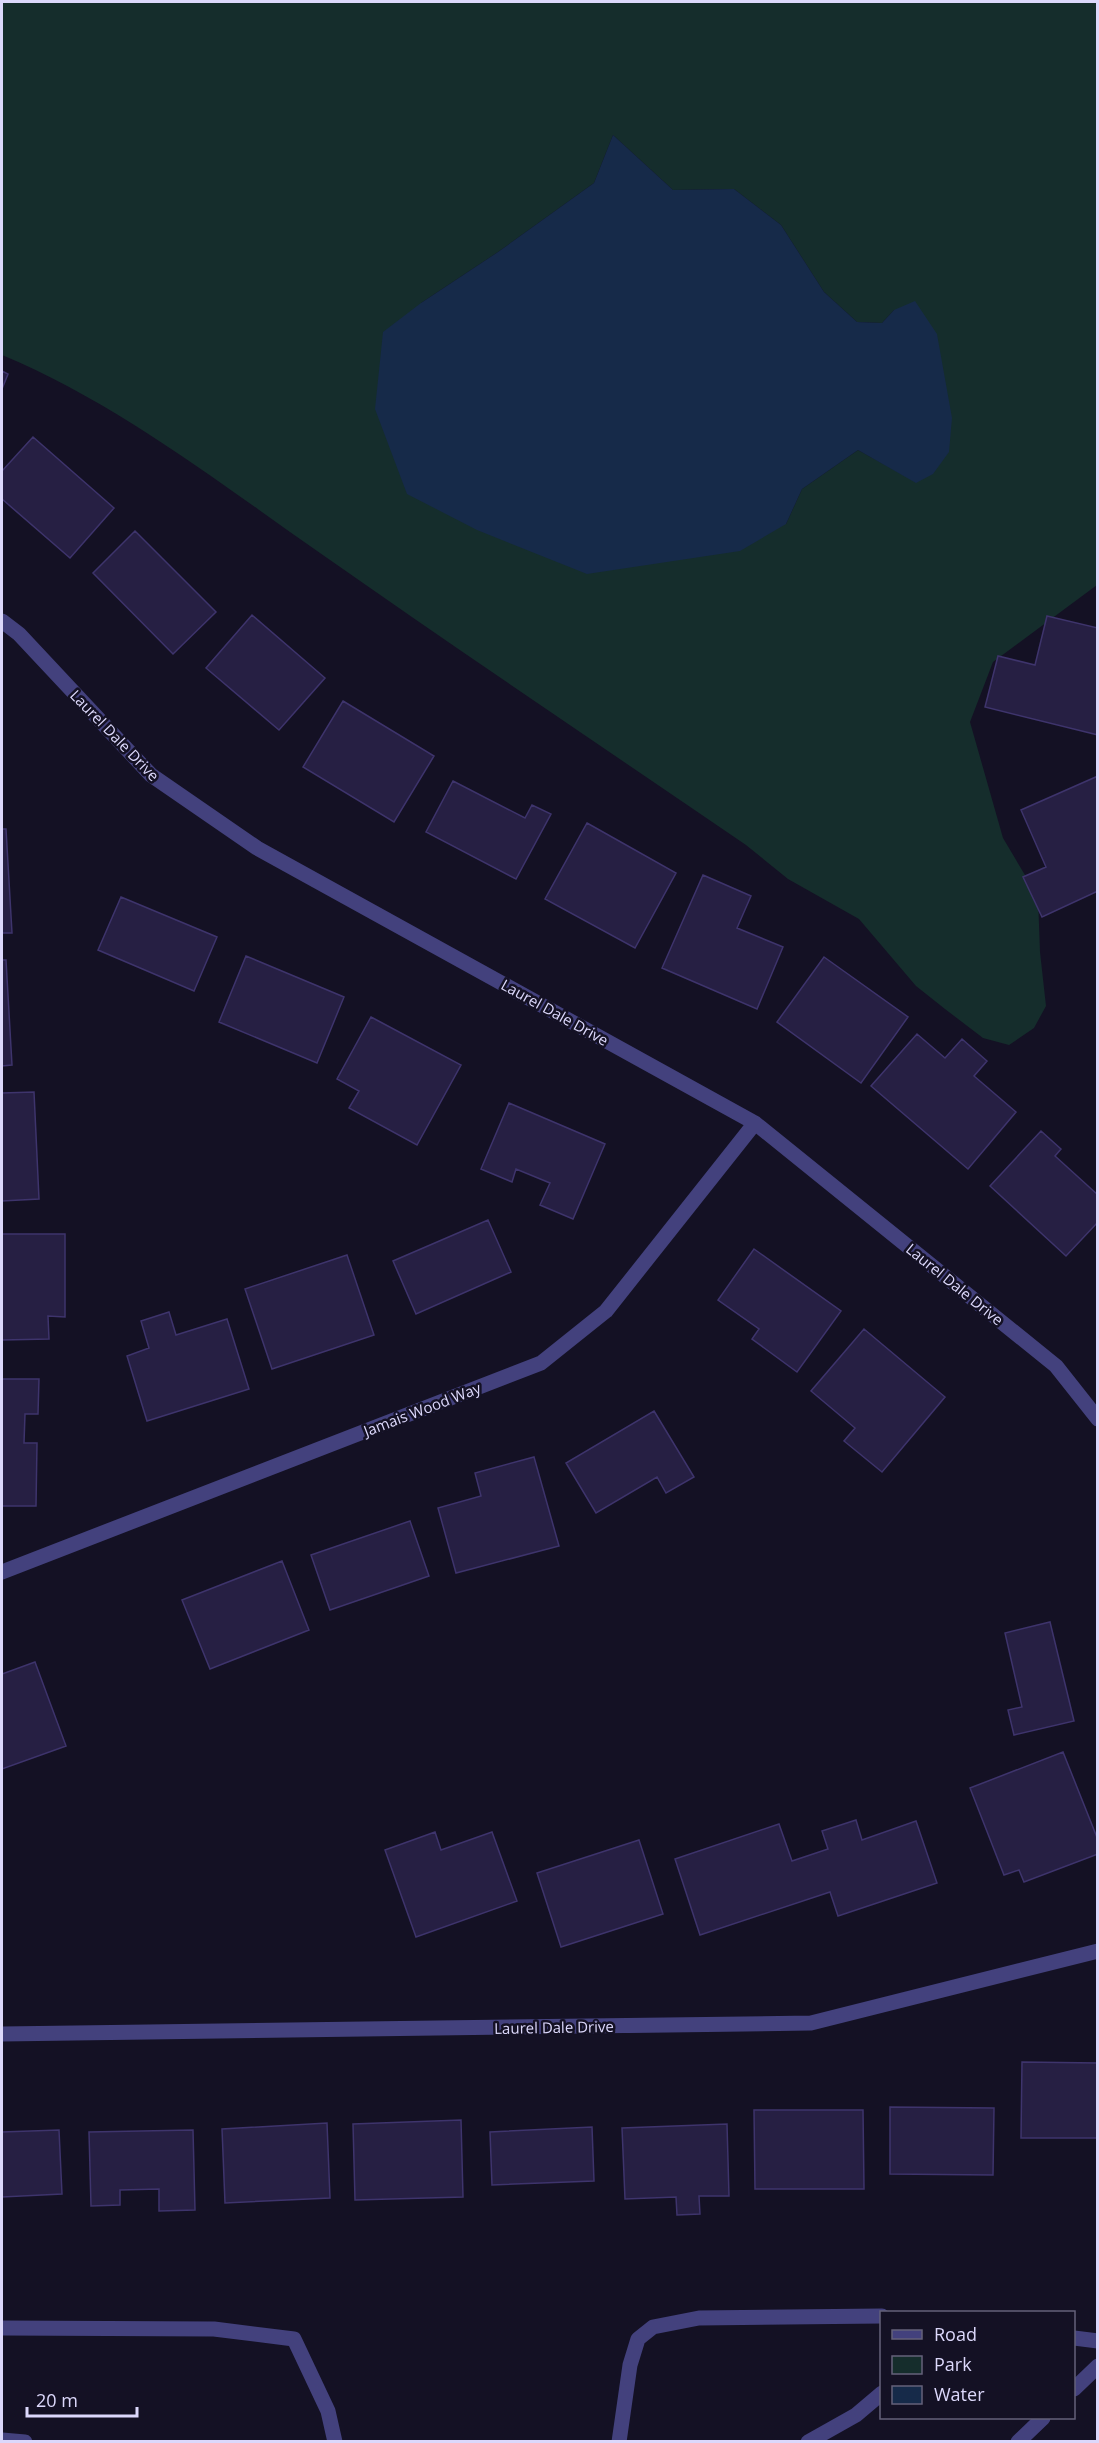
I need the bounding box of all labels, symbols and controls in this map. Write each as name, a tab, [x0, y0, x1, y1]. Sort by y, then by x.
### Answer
street label: Laurel Dale Drive	[66, 685, 164, 785]
street label: Laurel Dale Drive	[498, 974, 612, 1050]
street label: Laurel Dale Drive	[902, 1239, 1008, 1329]
street label: Jamais Wood Way	[359, 1377, 484, 1441]
street label: Laurel Dale Drive	[494, 2016, 614, 2038]
legend	[880, 2311, 1075, 2419]
text: Road	[934, 2322, 977, 2346]
text: Park	[934, 2352, 972, 2376]
scale bar	[27, 2380, 136, 2418]
text: Water	[934, 2382, 985, 2406]
text: 20 m	[36, 2388, 78, 2412]

